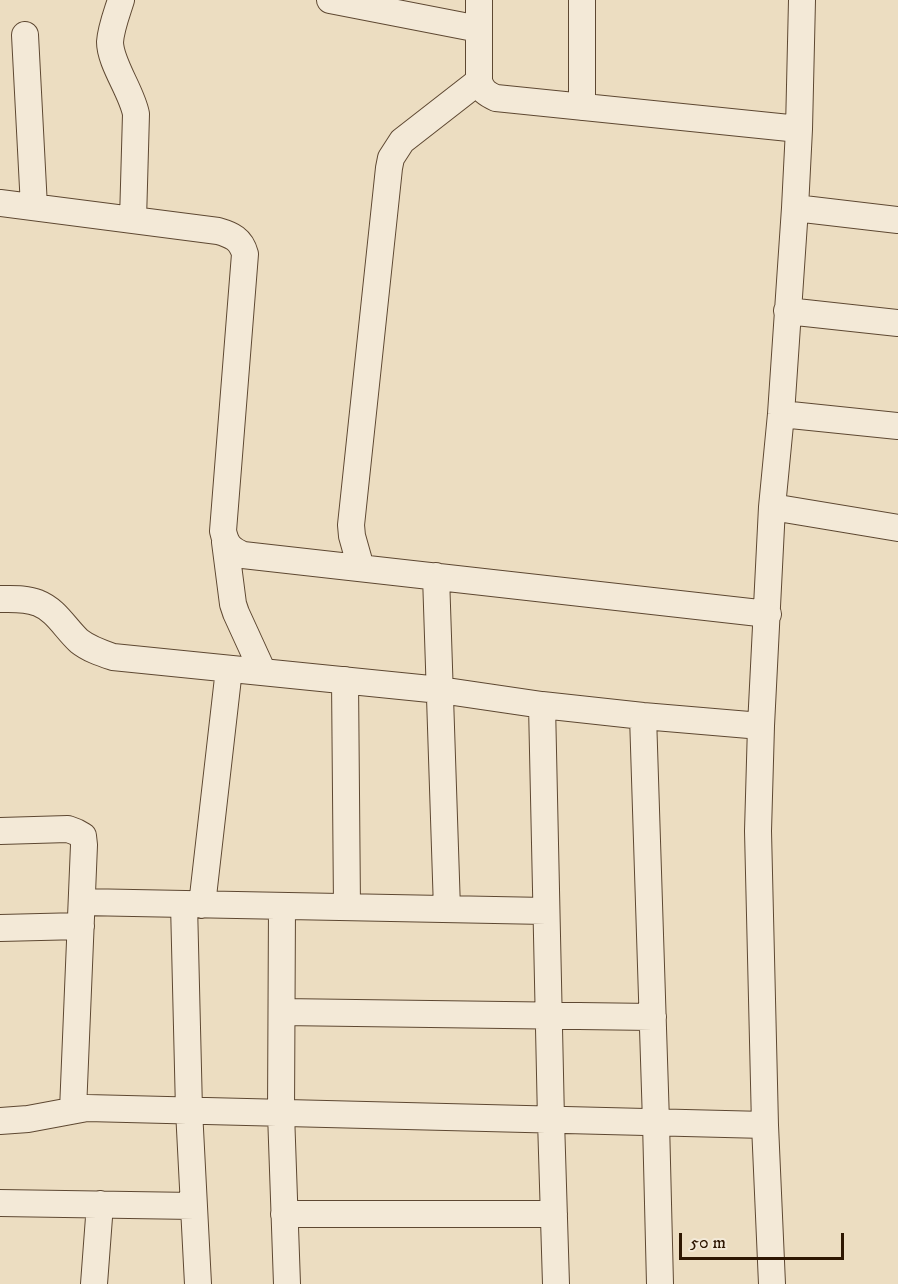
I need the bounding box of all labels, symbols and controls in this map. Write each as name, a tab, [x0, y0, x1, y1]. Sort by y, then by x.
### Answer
scale bar	[682, 1221, 847, 1259]
text: 50 m	[690, 1232, 726, 1254]

